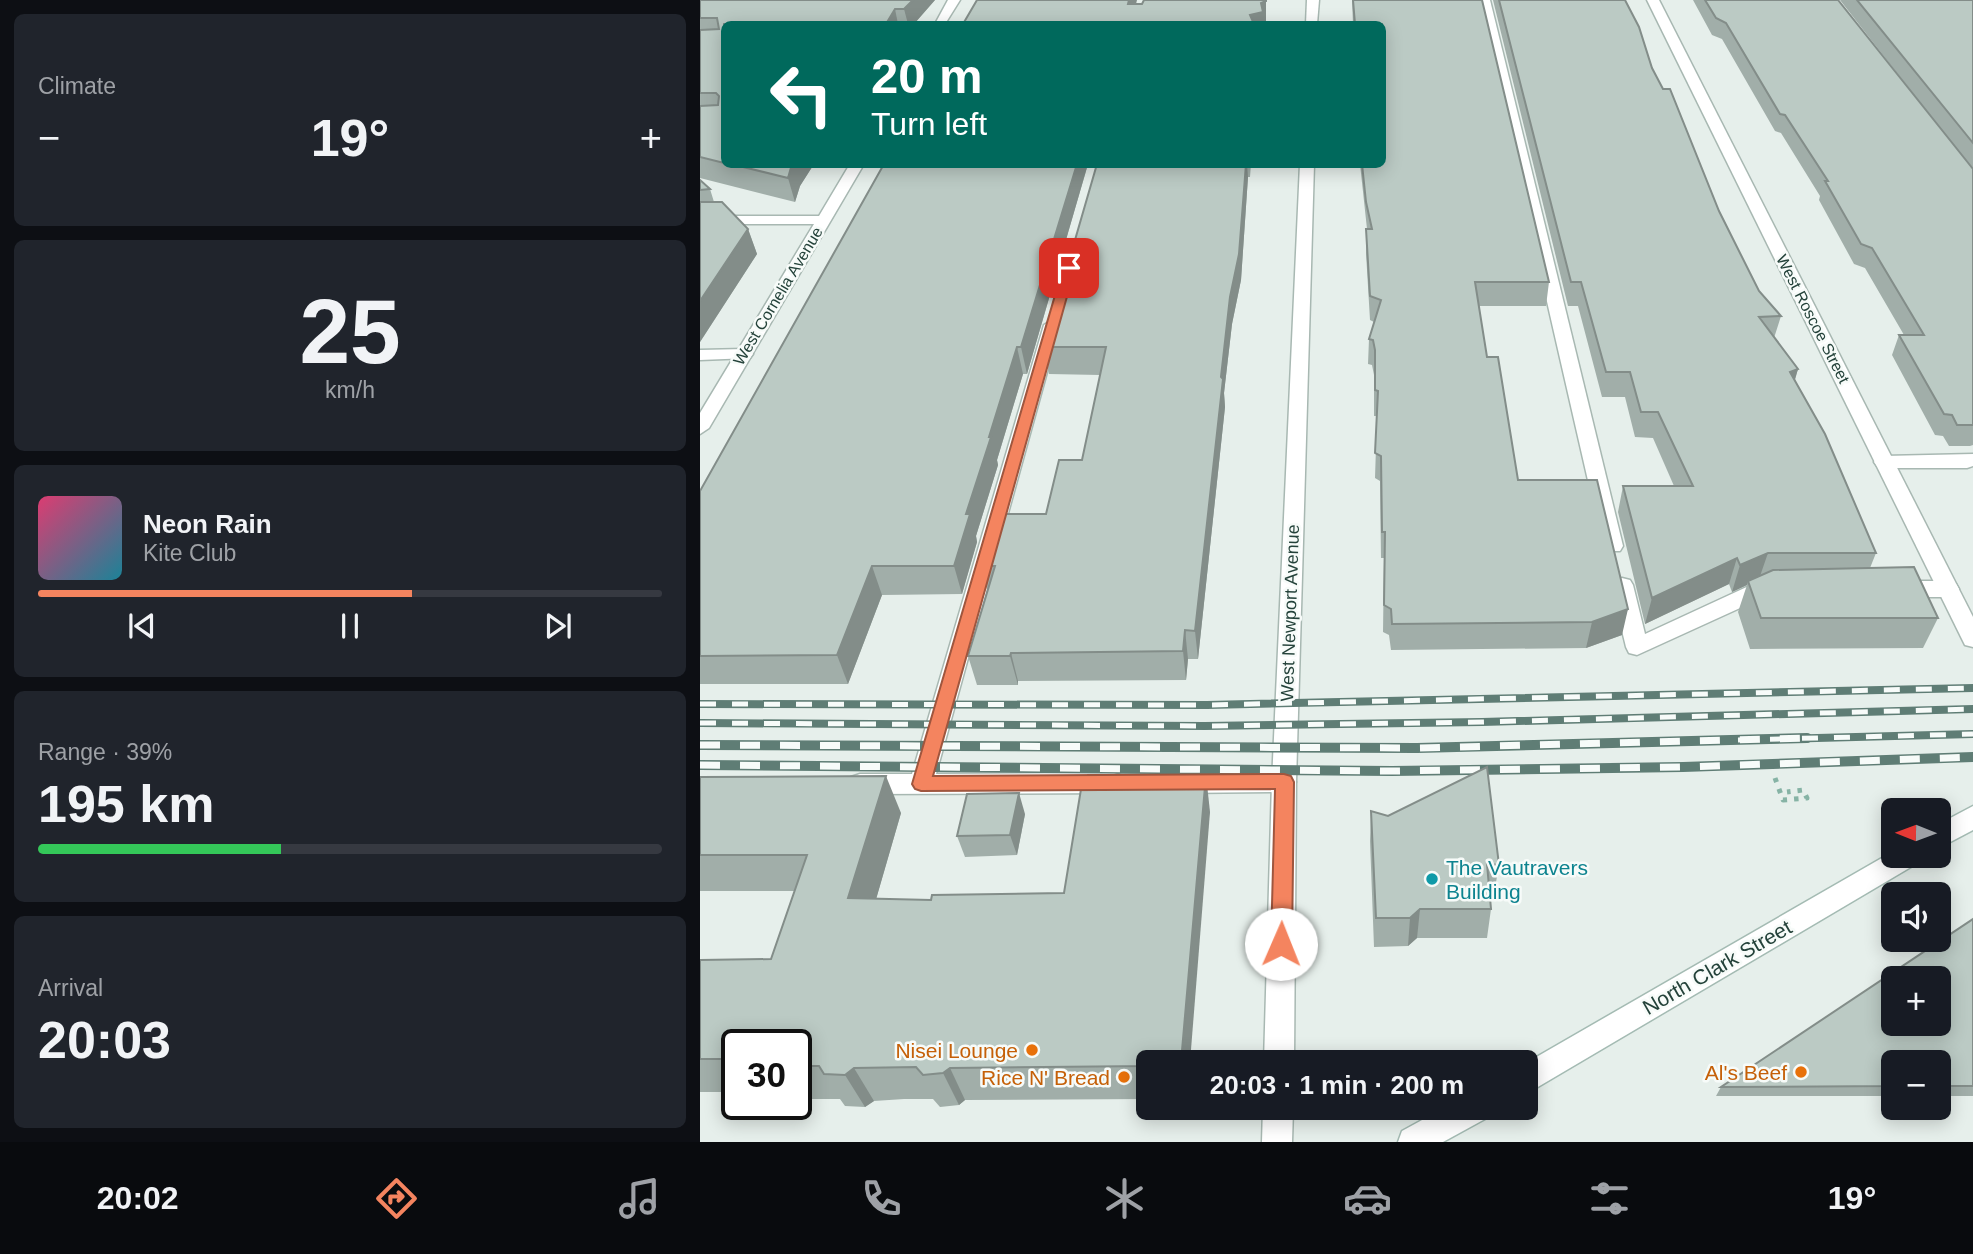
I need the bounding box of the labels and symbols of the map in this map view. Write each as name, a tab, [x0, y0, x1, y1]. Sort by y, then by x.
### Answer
street label: West Cornelia Avenue	[730, 224, 826, 368]
pin	[1039, 238, 1099, 298]
street label: West Roscoe Street	[1773, 252, 1853, 387]
street label: West Newport Avenue	[1277, 524, 1303, 702]
north arrow	[1881, 798, 1951, 868]
place label: The Vautravers Building	[1446, 856, 1588, 903]
marker: The Vautravers Building	[1424, 871, 1440, 887]
position arrow	[1244, 907, 1318, 981]
street label: North Clark Street	[1638, 915, 1796, 1019]
speed limit sign: 30	[721, 1029, 812, 1120]
place label: Nisei Lounge	[895, 1039, 1018, 1062]
marker: Nisei Lounge	[1024, 1042, 1040, 1058]
place label: Al's Beef	[1705, 1061, 1787, 1084]
marker: Al's Beef	[1793, 1064, 1809, 1080]
place label: Rice N' Bread	[981, 1066, 1110, 1089]
marker: Rice N' Bread	[1116, 1069, 1132, 1085]

